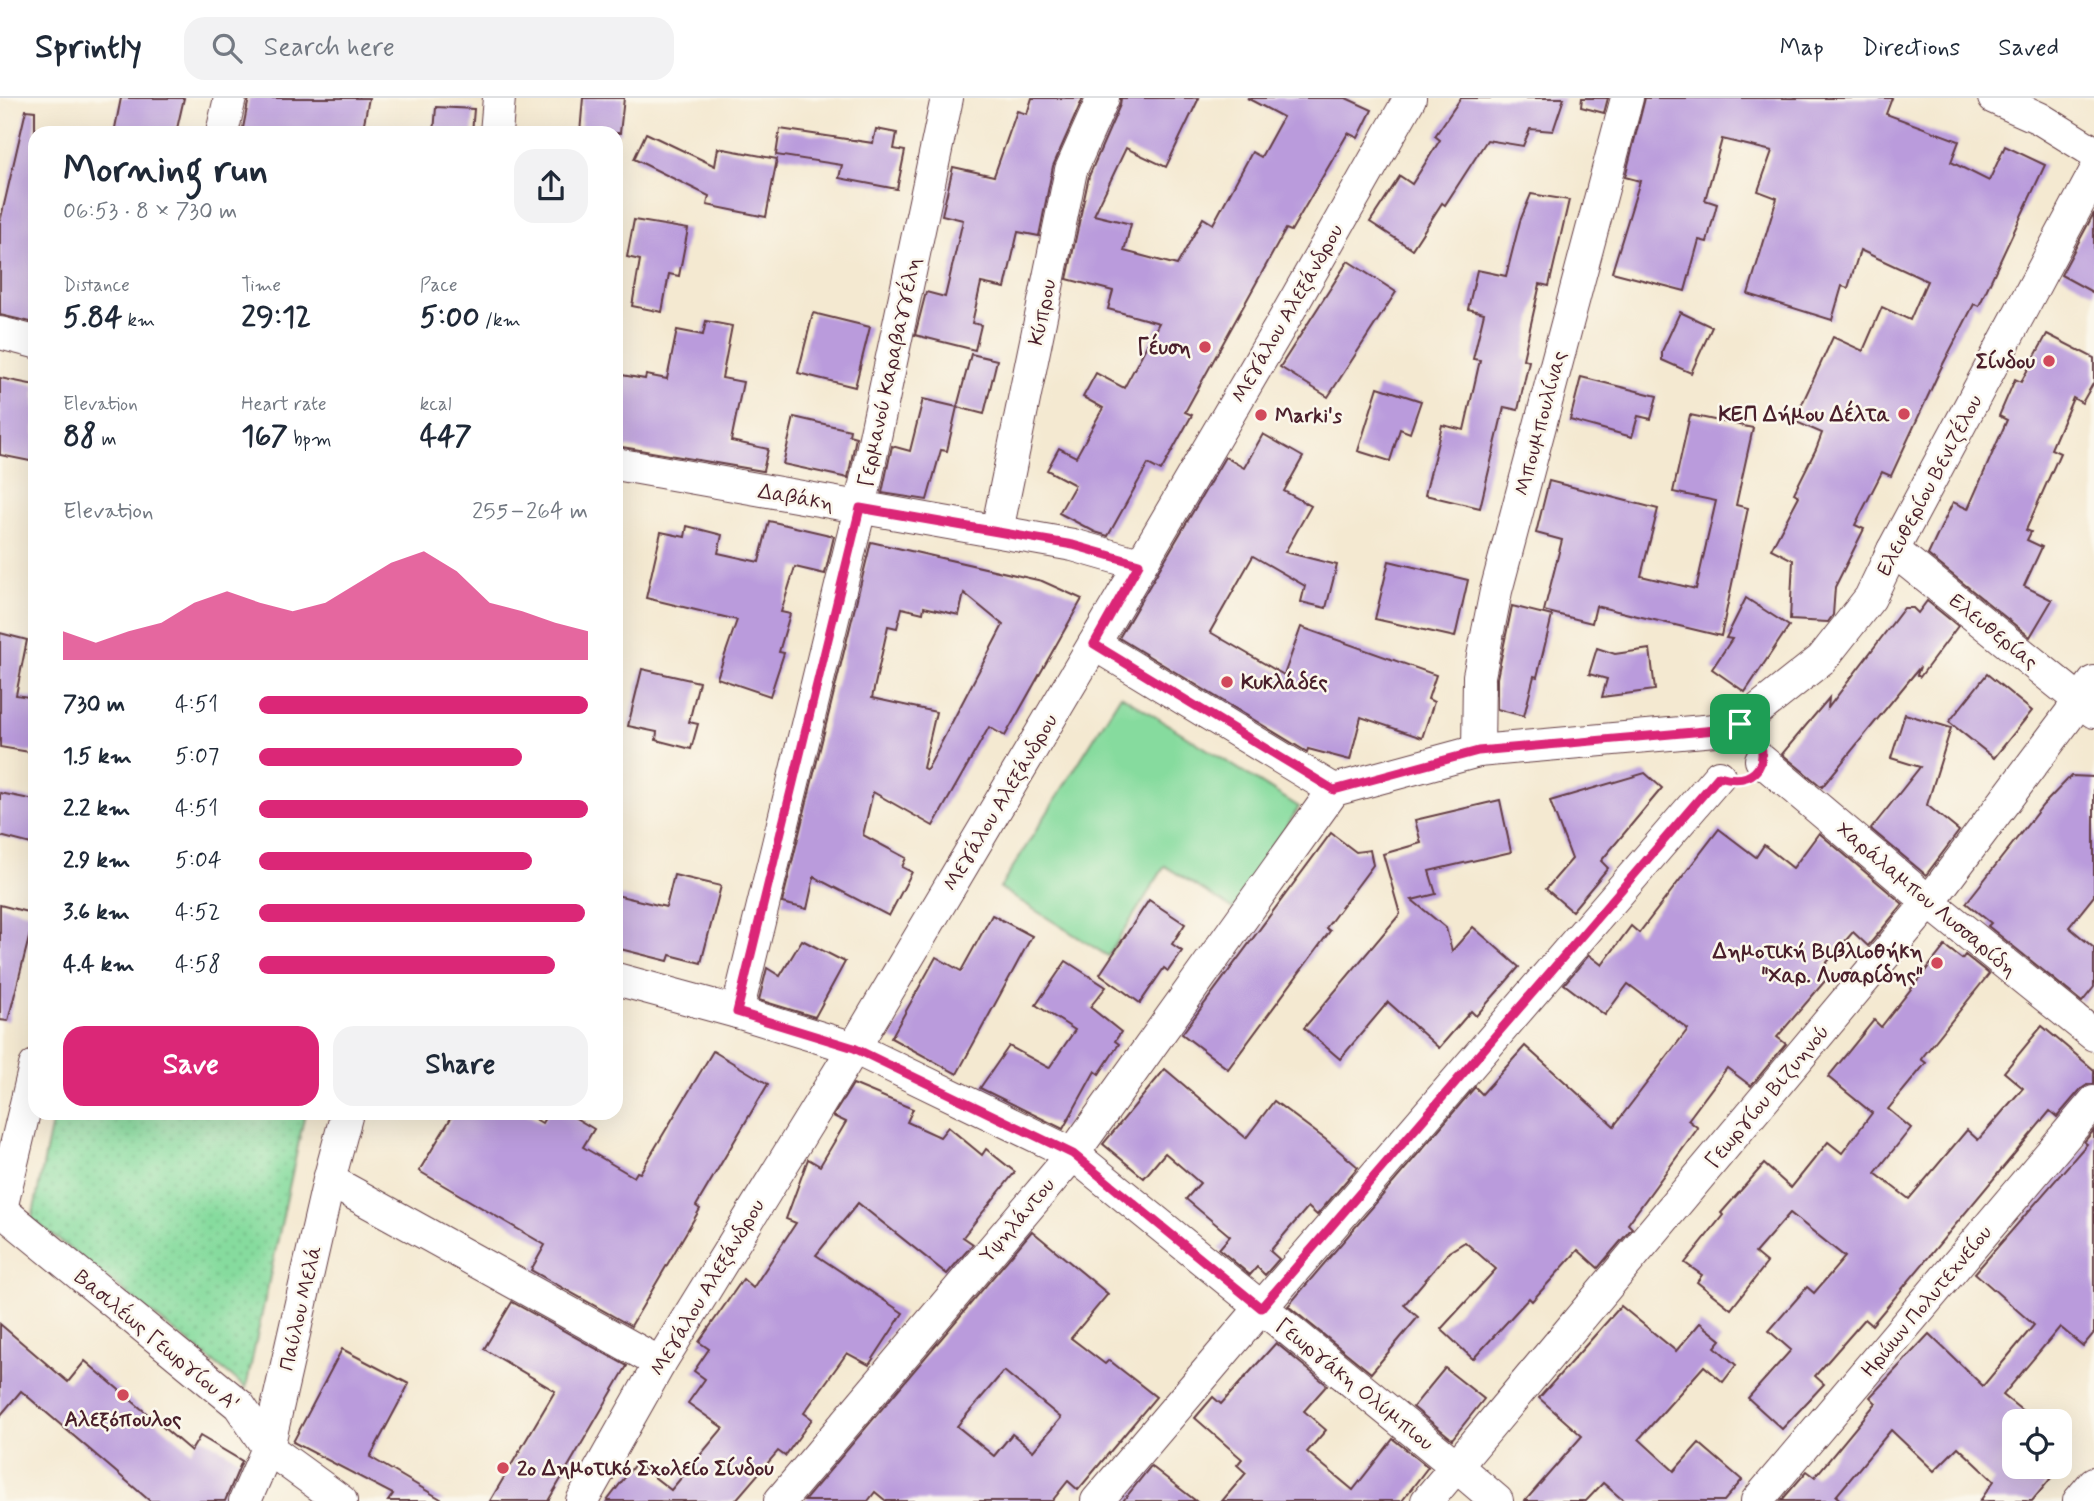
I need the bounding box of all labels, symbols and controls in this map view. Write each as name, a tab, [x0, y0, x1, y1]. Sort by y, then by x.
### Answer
search box	[184, 17, 674, 80]
text: Sprintly	[35, 26, 142, 70]
icon: search	[208, 29, 246, 67]
text: Search here	[264, 31, 395, 65]
text: Map	[1780, 33, 1824, 64]
text: Directions	[1862, 33, 1960, 64]
text: Saved	[1998, 33, 2059, 64]
text: Morning run	[63, 146, 268, 195]
button: share	[514, 149, 588, 223]
text: 06:53 · 8 × 730 m	[63, 197, 237, 227]
street label: Μεγάλου Αλεξάνδρου	[1225, 219, 1350, 408]
street label: Γερμανού Καραβαγγέλη	[851, 254, 928, 490]
text: Distance	[63, 273, 130, 298]
text: Time	[241, 273, 281, 298]
text: Pace	[420, 273, 457, 298]
street label: Κύπρου	[1022, 276, 1064, 348]
text: 5.84	[63, 298, 122, 337]
text: 29:12	[241, 298, 311, 337]
text: 5:00	[420, 298, 480, 337]
text: km	[122, 308, 155, 333]
text: /km	[480, 308, 521, 333]
place label: Γέυση	[1137, 333, 1191, 362]
marker: Γέυση	[1197, 339, 1213, 355]
street label: Μπουμπουλίνας	[1508, 348, 1574, 499]
place label: Σίνδου	[1976, 348, 2036, 376]
marker: Σίνδου	[2041, 353, 2057, 369]
street label: Ελευθερίου Βενιζέλου	[1869, 390, 1990, 581]
text: Elevation	[63, 392, 138, 417]
text: Heart rate	[241, 392, 327, 417]
text: kcal	[420, 392, 452, 417]
place label: ΚΕΠ Δήμου Δέλτα	[1718, 400, 1891, 429]
place label: Marki's	[1275, 402, 1343, 430]
marker: ΚΕΠ Δήμου Δέλτα	[1896, 406, 1912, 422]
marker: Marki's	[1253, 407, 1269, 423]
text: 88	[63, 417, 96, 456]
text: 167	[241, 417, 288, 456]
text: 447	[420, 417, 472, 456]
text: m	[96, 427, 117, 452]
text: bpm	[288, 427, 331, 452]
street label: Δαβάκη	[756, 478, 836, 518]
text: Elevation	[63, 497, 154, 527]
text: 255–264 m	[472, 497, 588, 527]
street label: Ελευθερίας	[1943, 587, 2044, 676]
place label: Κυκλάδες	[1241, 669, 1328, 697]
marker: Κυκλάδες	[1219, 674, 1235, 690]
text: 730 m	[63, 690, 125, 720]
text: 4:51	[175, 690, 218, 720]
pin	[1710, 694, 1770, 754]
icon: arrive	[1721, 705, 1759, 743]
street label: Μεγάλου Αλεξάνδρου	[937, 709, 1065, 896]
text: 1.5 km	[63, 742, 132, 772]
text: 5:07	[175, 742, 219, 772]
text: 2.2 km	[63, 794, 130, 824]
text: 4:51	[175, 794, 218, 824]
street label: Χαράλαμπου Λυσσαρίδη	[1830, 816, 2023, 984]
text: 2.9 km	[63, 846, 130, 876]
text: 5:04	[175, 846, 222, 876]
text: 3.6 km	[63, 898, 130, 928]
text: 4:52	[175, 898, 220, 928]
place label: Δημοτική Βιβλιοθήκη "Χαρ. Λυσαρίδης"	[1712, 938, 1923, 990]
text: 4.4 km	[63, 950, 134, 980]
text: 4:58	[175, 950, 221, 980]
marker: Δημοτική Βιβλιοθήκη "Χαρ. Λυσαρίδης"	[1929, 955, 1945, 971]
street label: Γεωργίου Βιζυηνού	[1699, 1019, 1836, 1174]
button: Save	[63, 1026, 319, 1106]
button: Share	[333, 1026, 588, 1106]
street label: Υψηλάντου	[974, 1172, 1062, 1269]
street label: Μεγάλου Αλεξάνδρου	[644, 1194, 772, 1381]
street label: Ηρώων Πολυτεχνείου	[1855, 1220, 1999, 1384]
street label: Παύλου Μελά	[273, 1243, 329, 1373]
street label: Βασιλέως Γεωργίου Α'	[68, 1263, 245, 1418]
street label: Γεωργάκη Ολύμπιου	[1269, 1312, 1439, 1457]
marker: Αλεξόπουλος	[115, 1387, 131, 1403]
place label: Αλεξόπουλος	[65, 1406, 181, 1434]
map controls	[2002, 1409, 2072, 1479]
button: locate	[2002, 1409, 2072, 1479]
place label: 2o Δημοτικό Σχολείο Σίνδου	[517, 1455, 774, 1483]
marker: 2o Δημοτικό Σχολείο Σίνδου	[495, 1460, 511, 1476]

